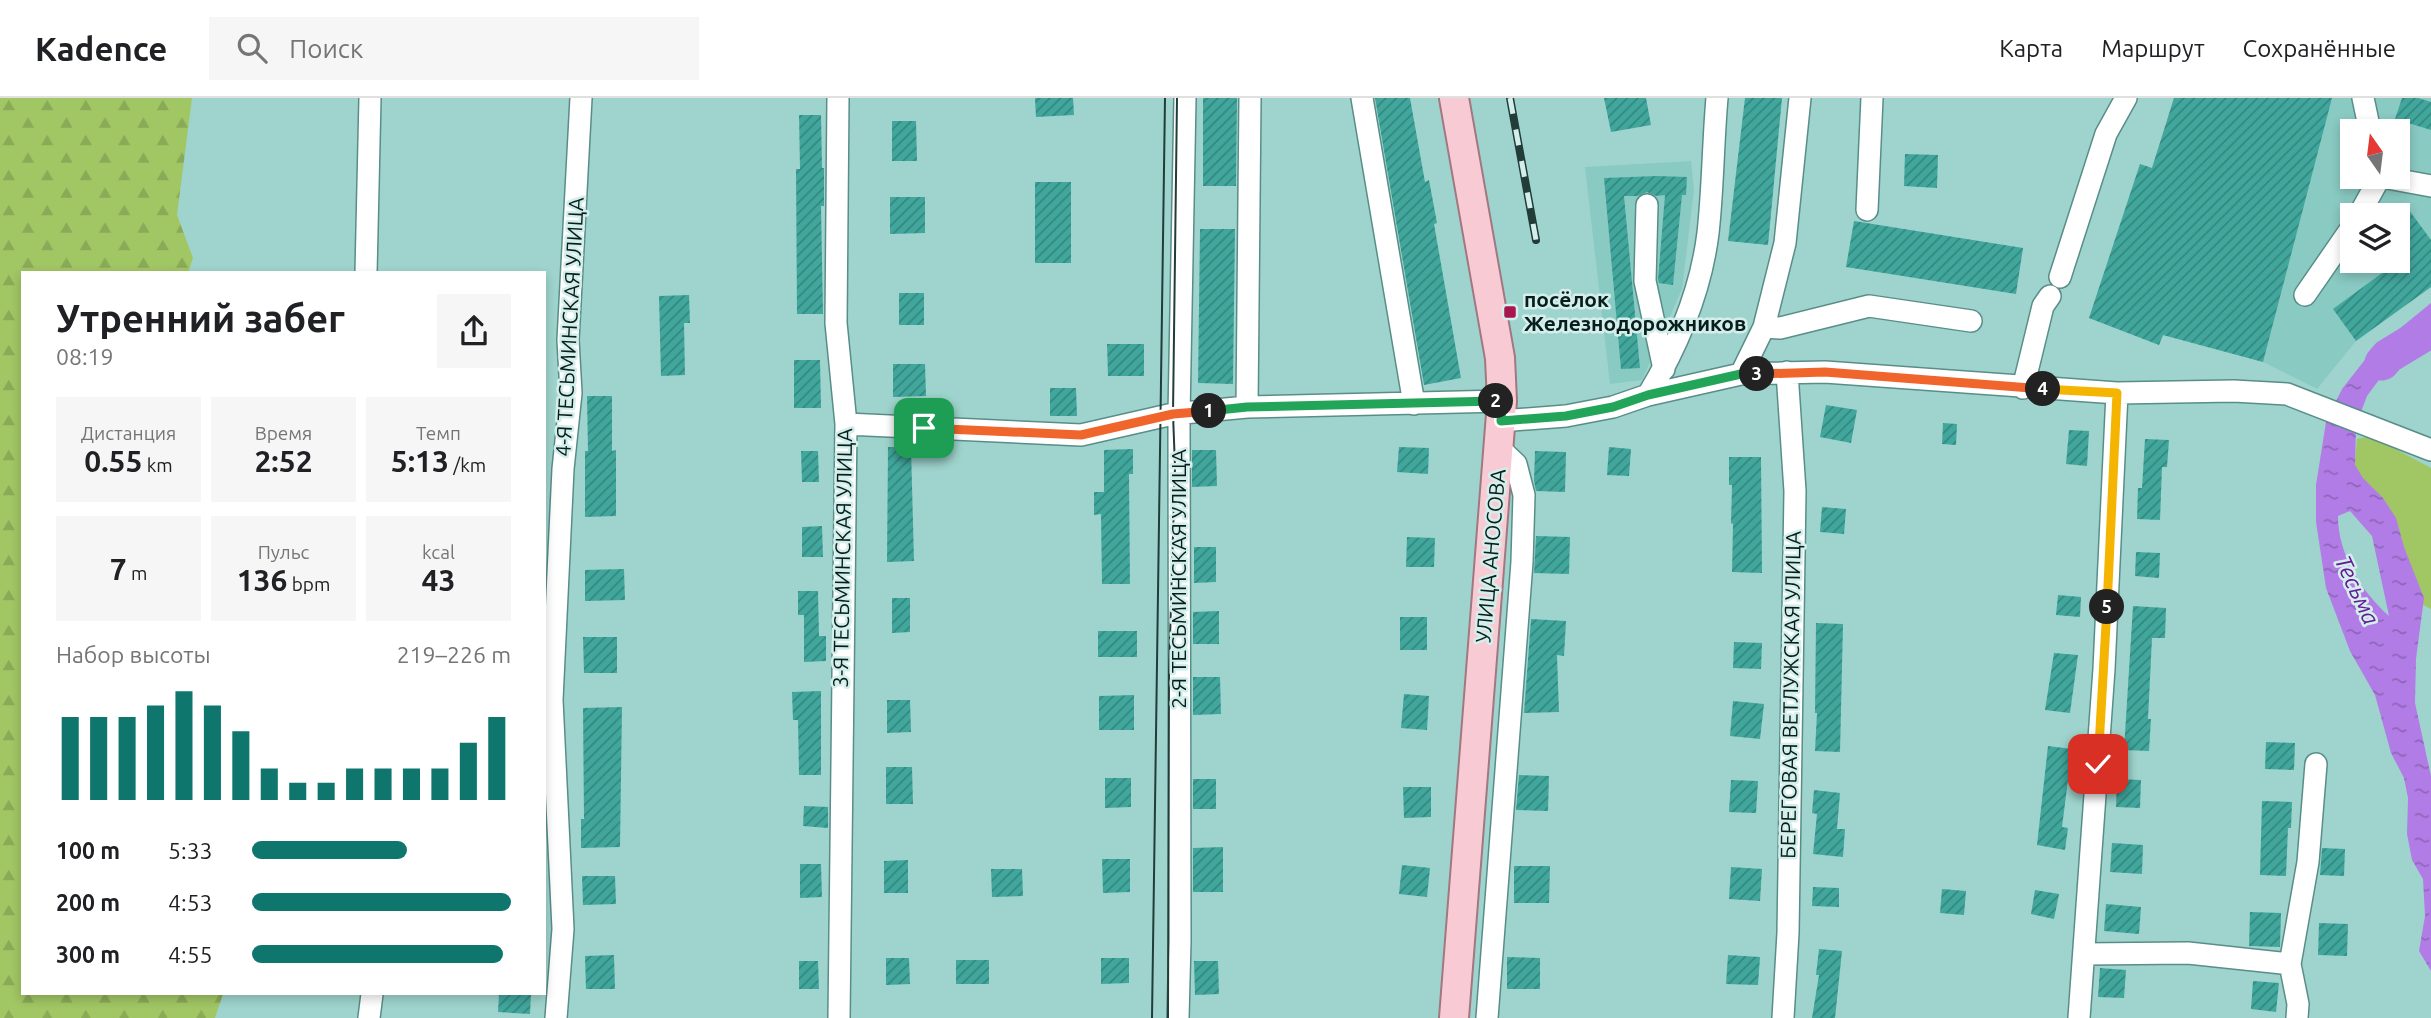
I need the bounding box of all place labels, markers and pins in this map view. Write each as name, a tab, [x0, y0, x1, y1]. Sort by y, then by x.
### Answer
place label: посёлок Железнодорожников	[1524, 287, 1746, 335]
marker: посёлок Железнодорожников	[1502, 304, 1518, 320]
pin: 3	[1740, 356, 1774, 392]
pin: 4	[2025, 372, 2060, 406]
pin: 2	[1478, 384, 1514, 418]
pin: 1	[1192, 394, 1226, 428]
pin	[894, 398, 954, 458]
pin: 5	[2090, 589, 2124, 624]
pin	[2068, 734, 2128, 794]

